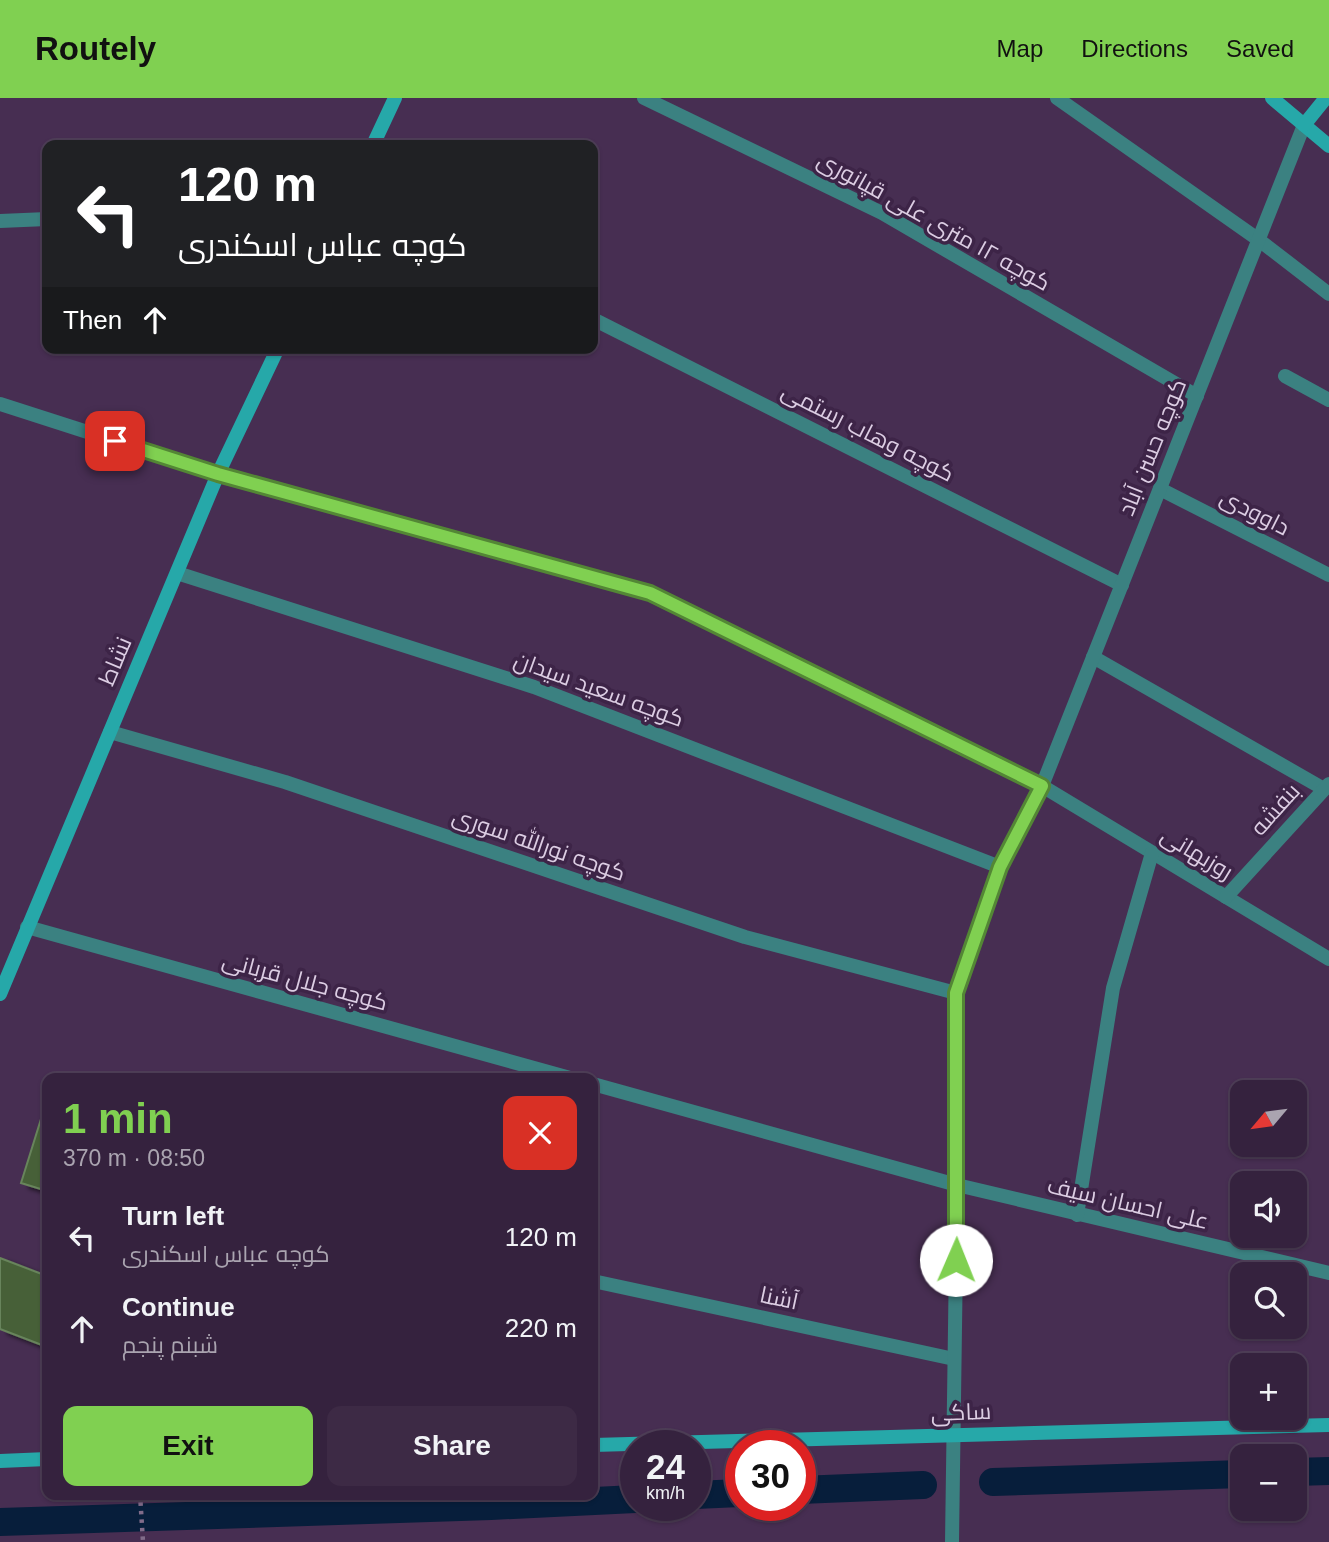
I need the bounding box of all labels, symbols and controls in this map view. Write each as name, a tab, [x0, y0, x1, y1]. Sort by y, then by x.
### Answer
text: Routely	[35, 30, 156, 67]
text: Map	[997, 35, 1043, 62]
text: Directions	[1081, 35, 1188, 62]
text: Saved	[1226, 35, 1294, 62]
street label: کوچه ۱۲ متری علی قپانوری	[812, 146, 1055, 298]
text: 120 m	[178, 157, 317, 211]
icon: left	[63, 168, 154, 259]
text: کوچه عباس اسکندری	[178, 227, 467, 263]
icon: ahead	[136, 301, 174, 339]
text: Then	[63, 305, 122, 335]
street label: کوچه حسن آباد	[1113, 375, 1193, 520]
street label: کوچه وهاب رستمی	[777, 377, 959, 488]
pin	[85, 411, 145, 471]
icon: arrive	[96, 422, 134, 460]
street label: داوودی	[1216, 484, 1294, 541]
street label: نشاط	[93, 633, 137, 689]
street label: کوچه سعید سیدان	[510, 646, 687, 734]
street label: بنفشه	[1245, 778, 1305, 840]
street label: کوچه نورالله سوری	[448, 800, 630, 888]
street label: روزبهانی	[1156, 821, 1238, 885]
street label: کوچه جلال قربانی	[219, 946, 391, 1018]
north arrow	[1230, 1080, 1307, 1157]
map controls	[1230, 1080, 1307, 1521]
text: 1 min	[63, 1095, 173, 1142]
button: close	[503, 1096, 577, 1170]
text: 370 m · 08:50	[63, 1145, 205, 1171]
button: sound	[1230, 1171, 1307, 1248]
street label: علی احسان سیف	[1045, 1172, 1211, 1235]
text: Turn left	[122, 1201, 224, 1231]
icon: left	[63, 1219, 101, 1257]
text: 120 m	[505, 1222, 577, 1252]
position arrow	[919, 1223, 993, 1297]
text: کوچه عباس اسکندری	[122, 1241, 330, 1267]
button: search	[1230, 1262, 1307, 1339]
street label: آشنا	[757, 1281, 801, 1315]
text: Continue	[122, 1292, 235, 1322]
icon: ahead	[63, 1310, 101, 1348]
text: 220 m	[505, 1313, 577, 1343]
text: شبنم پنجم	[122, 1332, 218, 1358]
button: +	[1230, 1353, 1307, 1430]
street label: ساکی	[930, 1398, 992, 1427]
button: Exit	[63, 1406, 313, 1486]
button: Share	[327, 1406, 577, 1486]
speed limit sign: 30	[725, 1430, 816, 1521]
button: −	[1230, 1444, 1307, 1521]
text: 24	[646, 1447, 685, 1486]
text: km/h	[646, 1483, 685, 1503]

